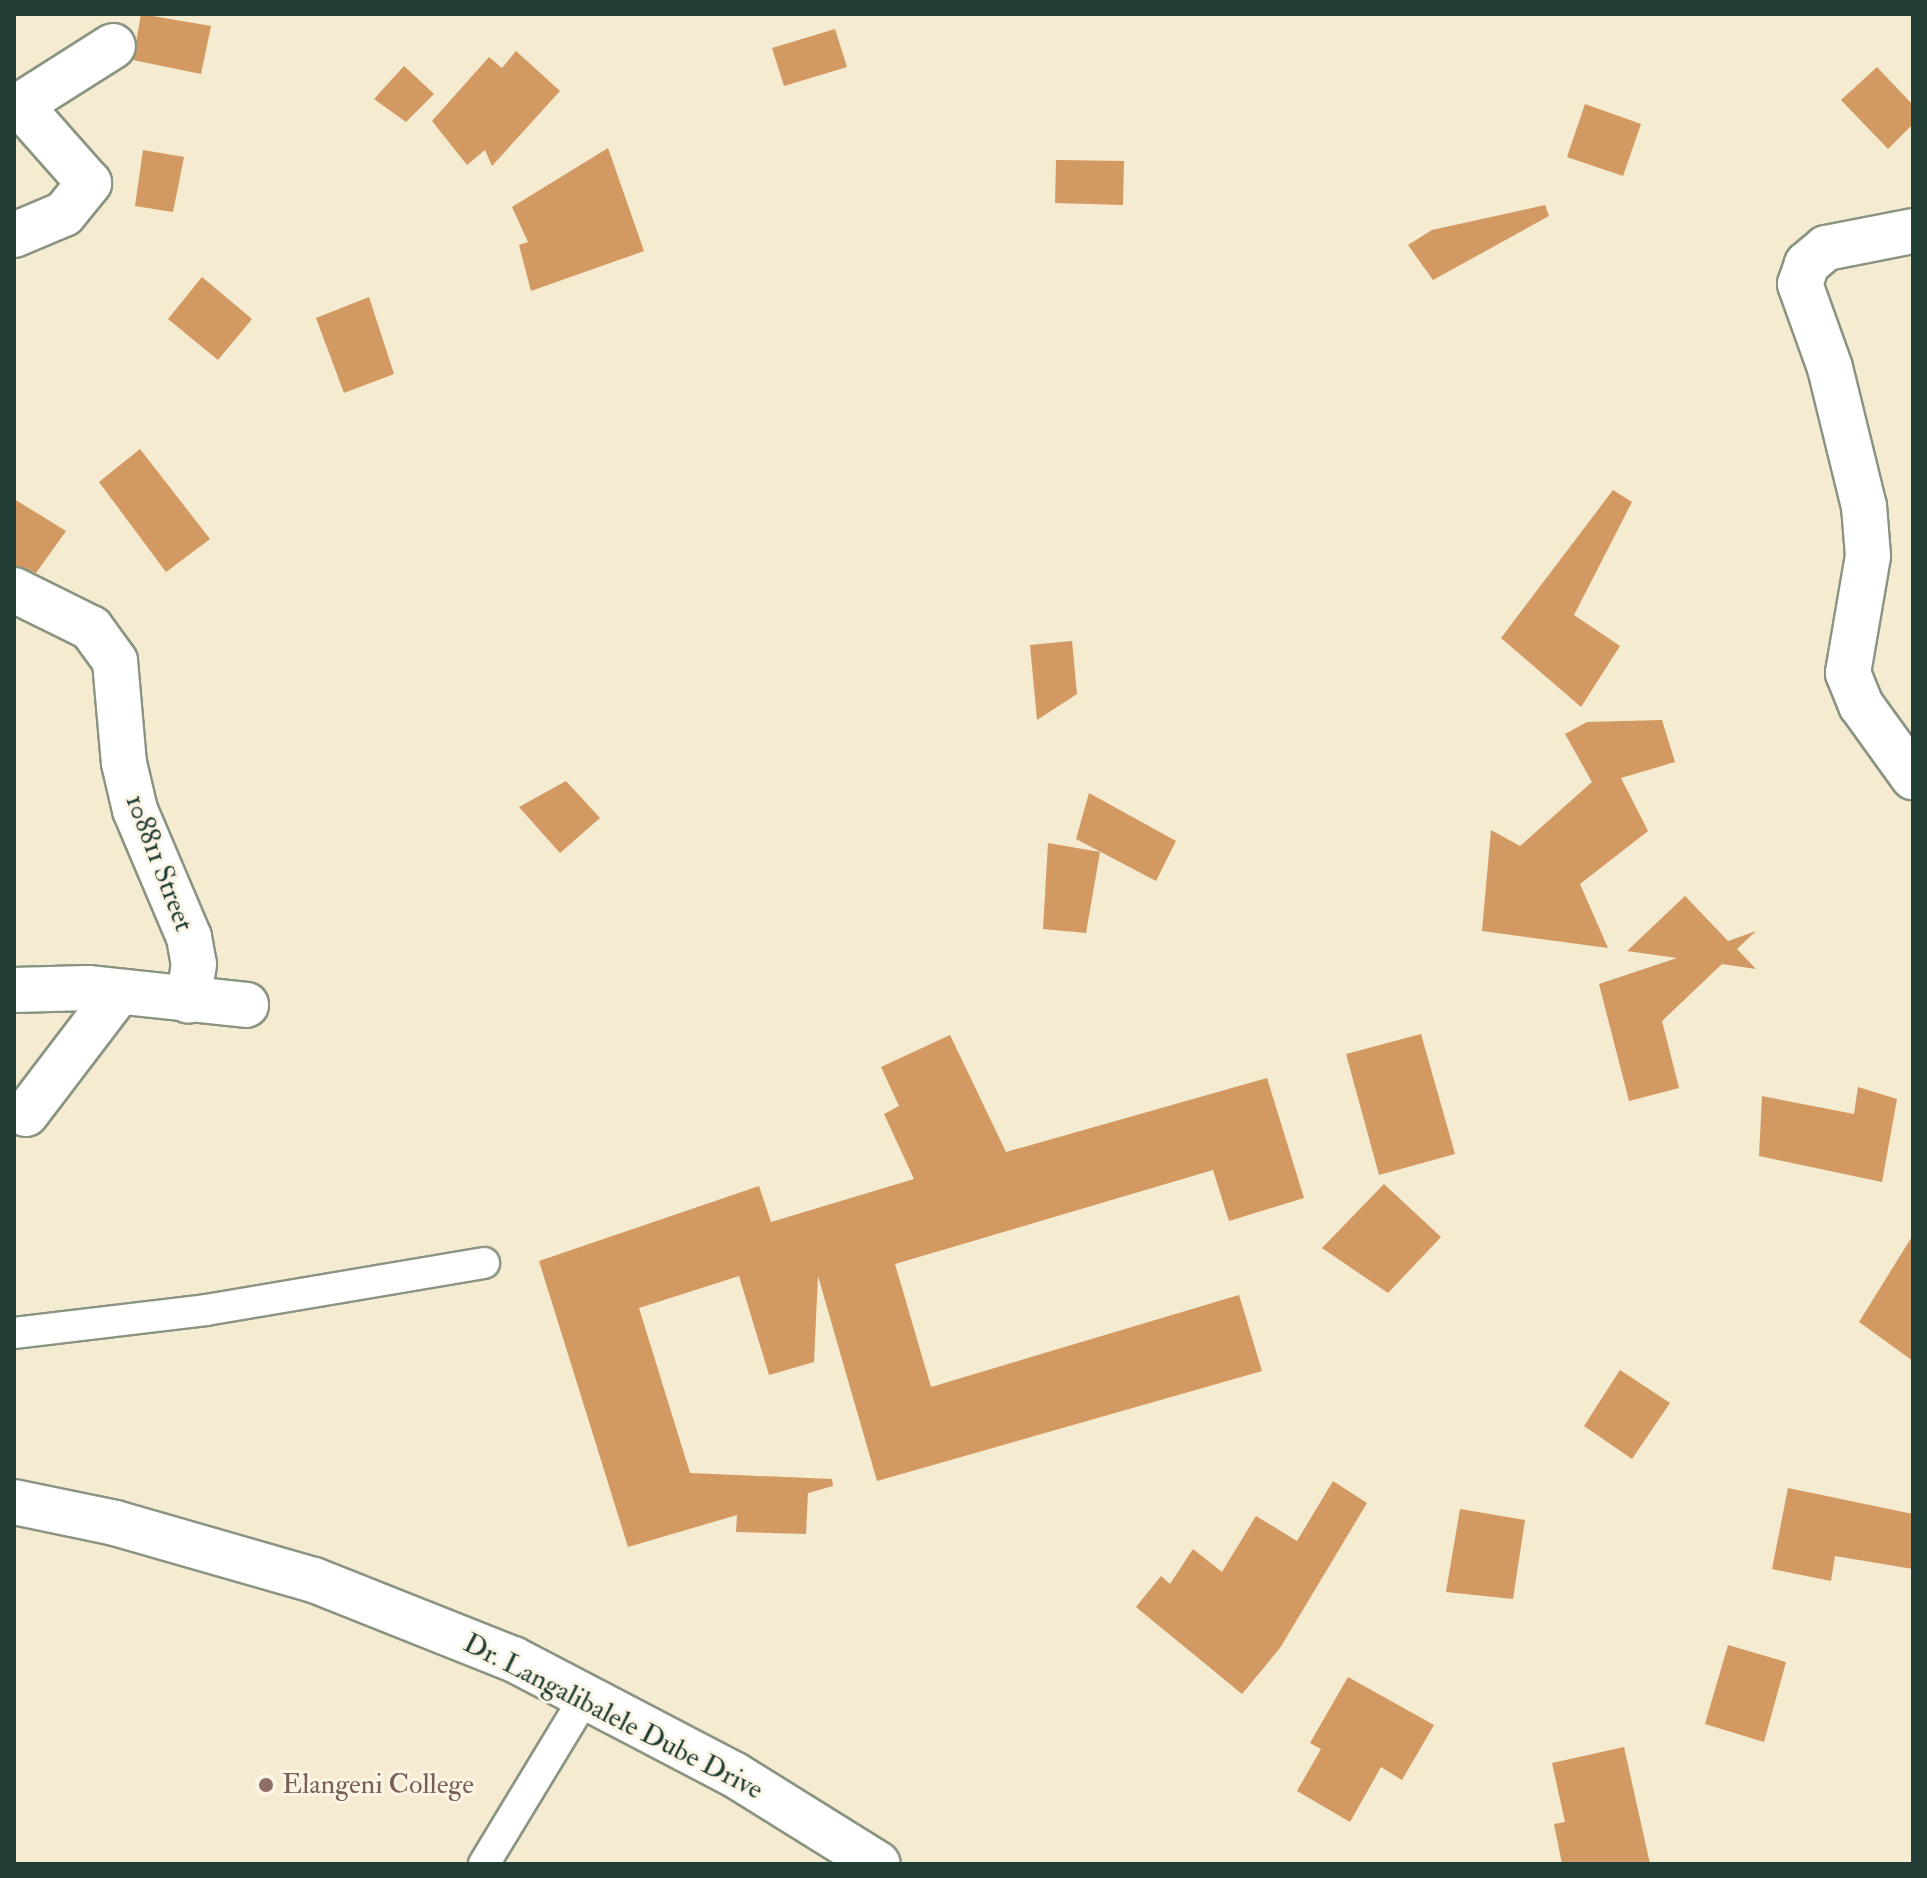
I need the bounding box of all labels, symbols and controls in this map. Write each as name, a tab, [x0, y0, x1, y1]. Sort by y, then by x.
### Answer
street label: 108811 Street	[118, 790, 200, 936]
street label: Dr. Langalibalele Dube Drive	[458, 1627, 768, 1807]
place label: Elangeni College	[282, 1768, 474, 1802]
marker: Elangeni College	[257, 1776, 275, 1794]

